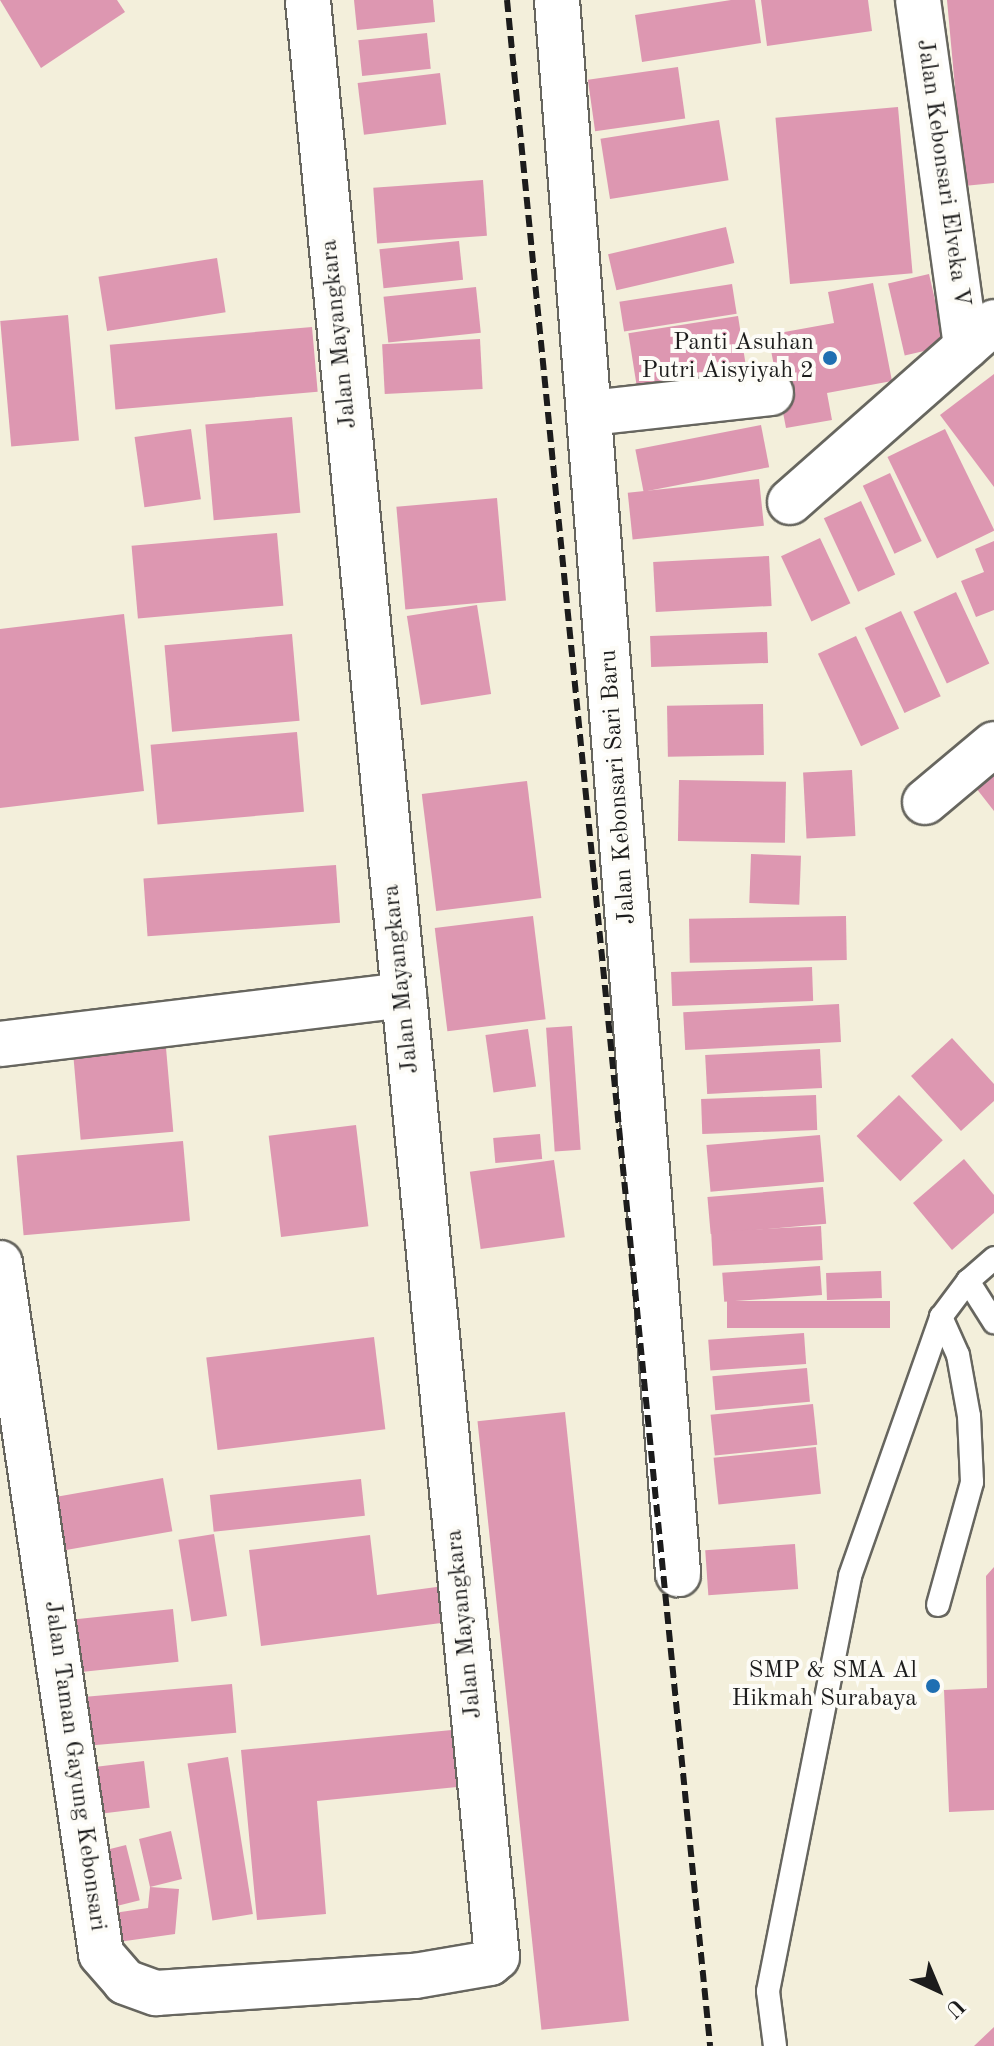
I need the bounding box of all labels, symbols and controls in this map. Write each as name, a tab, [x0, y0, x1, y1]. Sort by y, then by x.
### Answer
street label: Jalan Kebonsari Elveka V	[909, 37, 975, 309]
street label: Jalan Mayangkara	[316, 238, 364, 430]
place label: Panti Asuhan Putri Aisyiyah 2	[641, 330, 814, 386]
marker: Panti Asuhan Putri Aisyiyah 2	[821, 349, 839, 367]
street label: Jalan Kebonsari Sari Baru	[595, 649, 643, 925]
street label: Jalan Mayangkara	[378, 883, 426, 1075]
street label: Jalan Mayangkara	[441, 1528, 489, 1720]
street label: Jalan Taman Gayung Kebonsari	[37, 1599, 111, 1933]
place label: SMP & SMA Al Hikmah Surabaya	[731, 1658, 917, 1714]
marker: SMP & SMA Al Hikmah Surabaya	[924, 1677, 942, 1695]
north arrow	[898, 1950, 978, 2030]
text: U	[941, 1993, 969, 2021]

